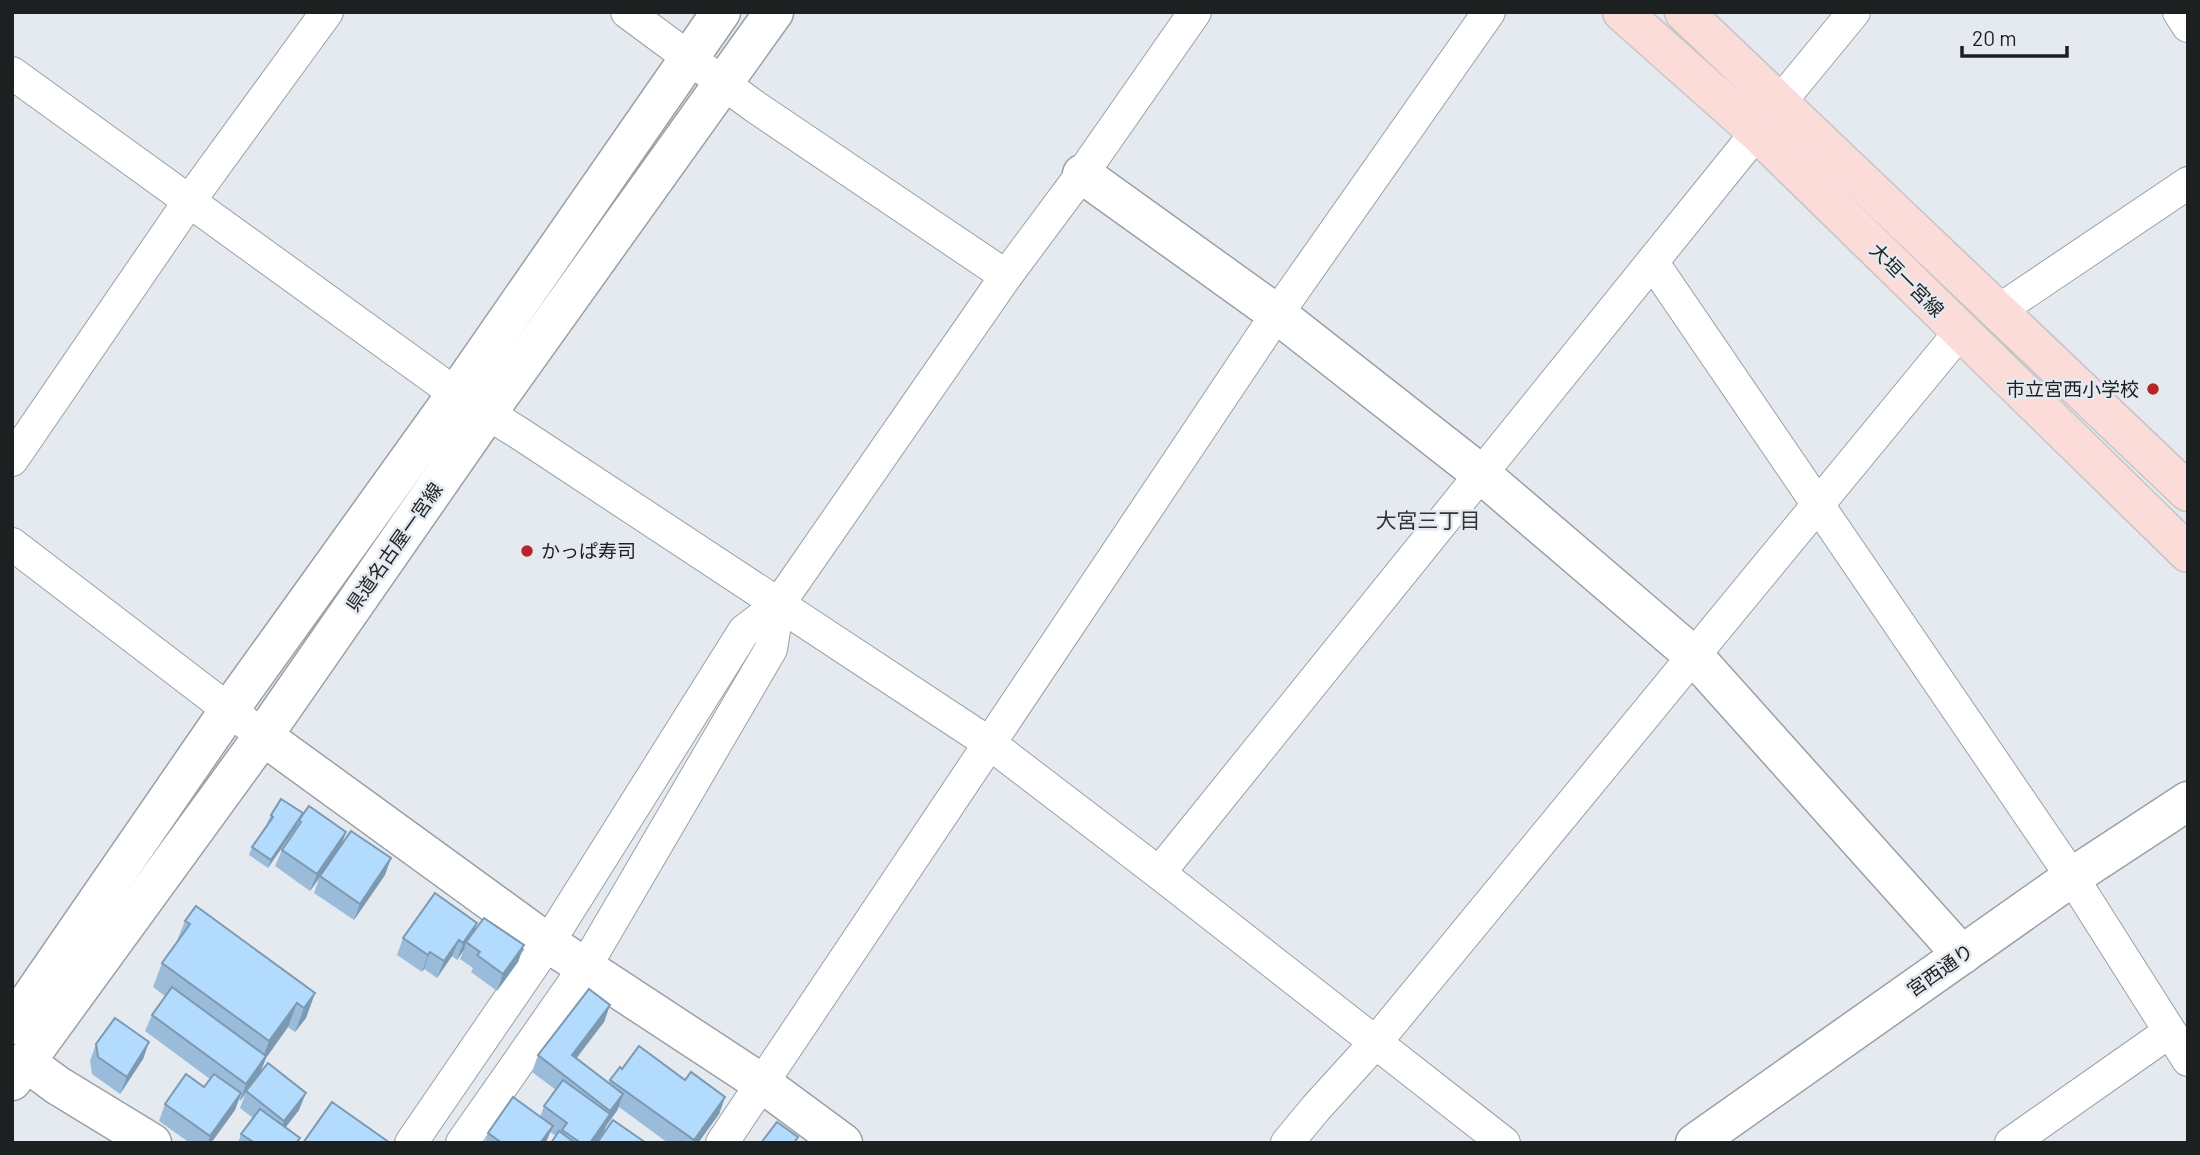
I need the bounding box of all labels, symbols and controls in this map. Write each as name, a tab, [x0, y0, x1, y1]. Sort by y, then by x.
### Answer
scale bar	[1962, 14, 2067, 58]
text: 20 m	[1972, 25, 2017, 50]
street label: 大垣一宮線	[1866, 238, 1949, 321]
place label: 市立宮西小学校	[2006, 377, 2139, 400]
marker: 市立宮西小学校	[2145, 381, 2161, 397]
street label: 県道名古屋一宮線	[341, 478, 447, 616]
district label: 大宮三丁目	[1376, 507, 1481, 532]
place label: かっぱ寿司	[541, 539, 636, 562]
marker: かっぱ寿司	[519, 543, 535, 559]
street label: 宮西通り	[1902, 938, 1977, 1001]

